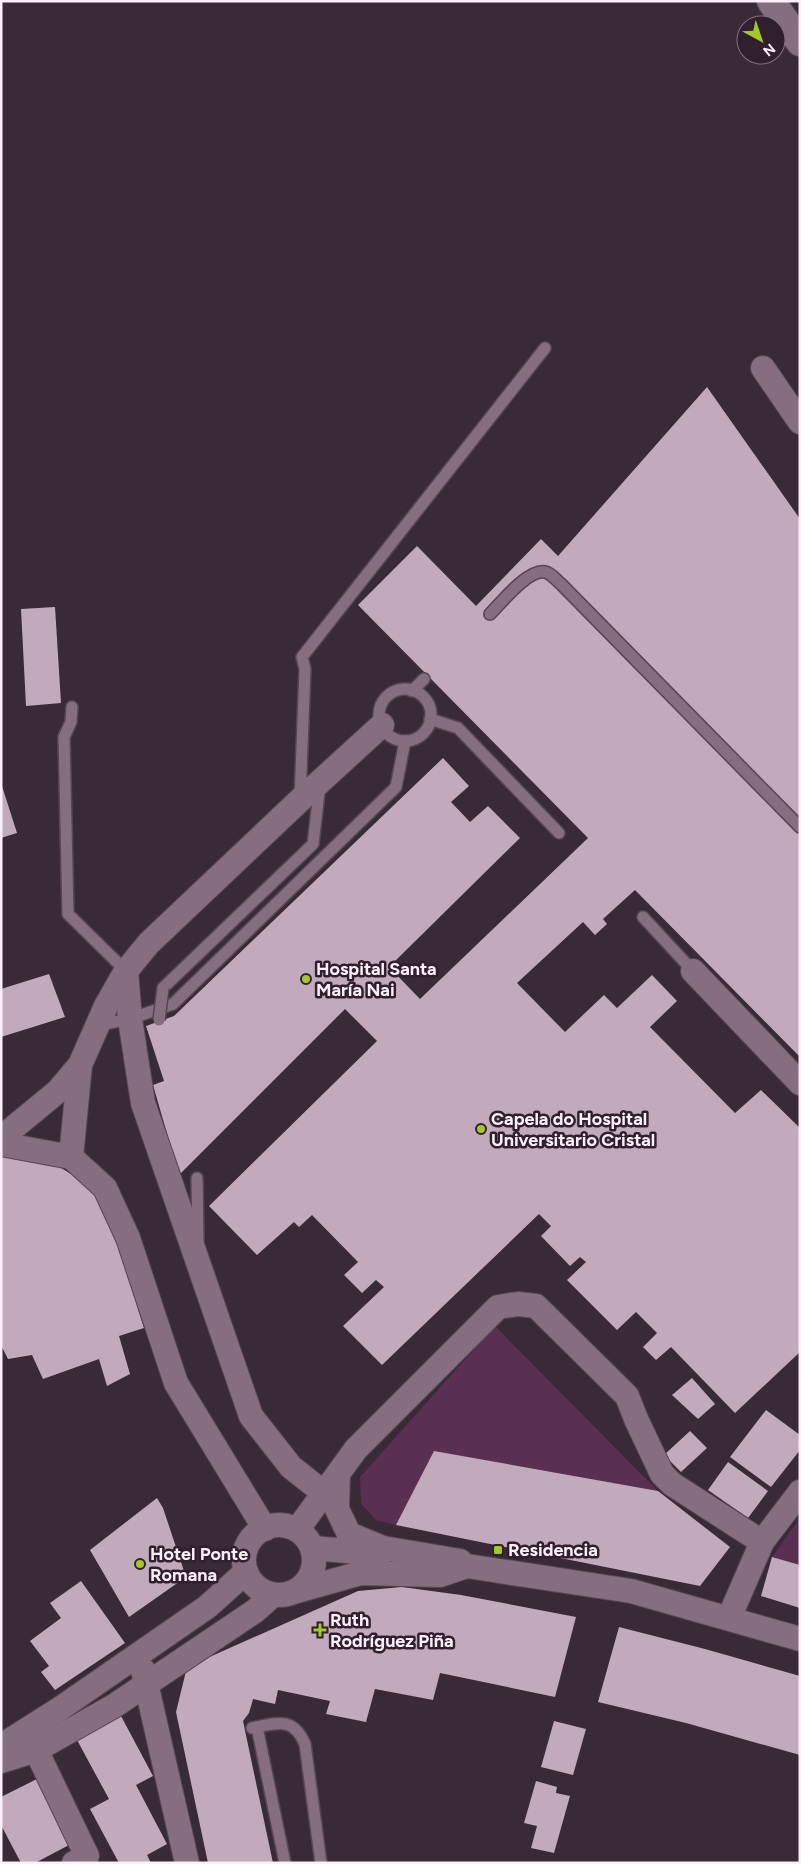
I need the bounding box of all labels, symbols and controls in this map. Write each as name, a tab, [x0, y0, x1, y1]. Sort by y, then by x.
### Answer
north arrow	[736, 15, 786, 65]
text: N	[759, 40, 779, 60]
place label: Hospital Santa María Nai	[316, 958, 437, 1001]
marker: Hospital Santa María Nai	[300, 973, 312, 985]
place label: Capela do Hospital Universitario Cristal	[491, 1108, 655, 1151]
marker: Capela do Hospital Universitario Cristal	[475, 1123, 487, 1135]
place label: Residencia	[508, 1539, 598, 1561]
place label: Hotel Ponte Romana	[150, 1543, 248, 1586]
marker: Residencia	[492, 1544, 504, 1556]
marker: Hotel Ponte Romana	[134, 1558, 146, 1570]
place label: Ruth Rodríguez Piña	[330, 1609, 454, 1652]
marker: Ruth Rodríguez Piña	[314, 1624, 326, 1636]

